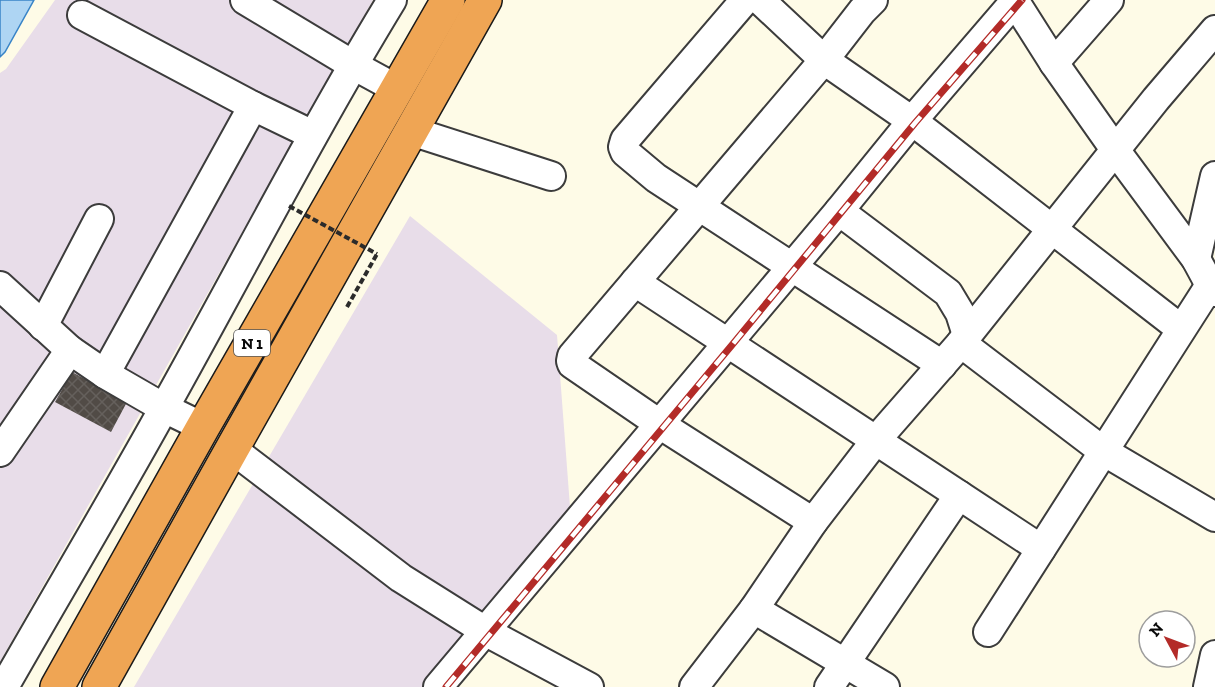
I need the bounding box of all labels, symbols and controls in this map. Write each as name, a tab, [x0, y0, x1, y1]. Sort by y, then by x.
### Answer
road number: N 1	[234, 330, 270, 356]
north arrow	[1137, 609, 1197, 669]
text: N	[1145, 619, 1167, 640]

